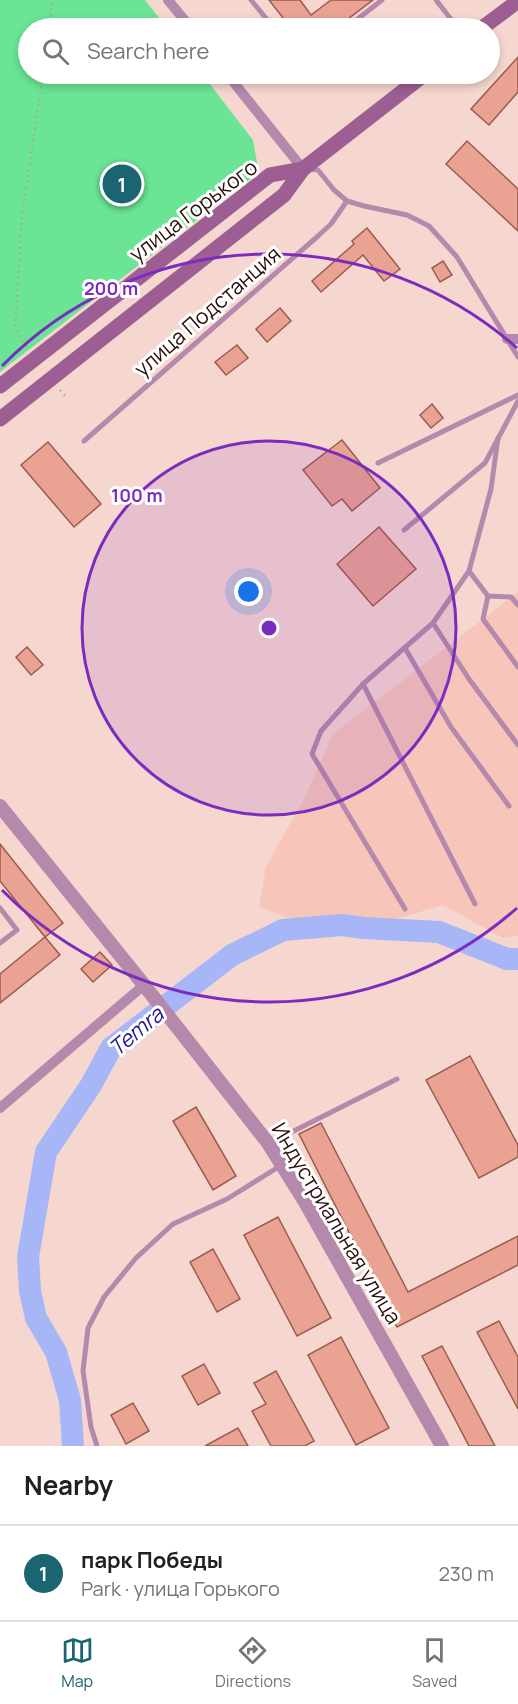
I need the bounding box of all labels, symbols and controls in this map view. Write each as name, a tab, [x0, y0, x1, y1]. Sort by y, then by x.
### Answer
search box	[18, 18, 500, 84]
icon: search	[39, 35, 72, 68]
text: Search here	[87, 36, 209, 66]
street label: улица Горького	[123, 153, 263, 267]
pin: 1	[102, 162, 142, 207]
street label: улица Подстанция	[128, 240, 286, 382]
text: 200 m	[84, 276, 138, 300]
text: 100 m	[111, 483, 163, 507]
your location	[234, 577, 263, 606]
centre of rings	[259, 618, 279, 638]
water label: Temra	[103, 998, 171, 1063]
street label: Индустриальная улица	[266, 1117, 408, 1329]
text: Nearby	[24, 1467, 113, 1503]
text: парк Победы	[81, 1545, 223, 1575]
text: 1	[39, 1560, 48, 1587]
text: 230 m	[438, 1560, 494, 1587]
text: Park · улица Горького	[81, 1575, 280, 1602]
tab: Map	[61, 1634, 94, 1692]
tab: Directions	[215, 1634, 291, 1692]
tab: Saved	[412, 1634, 457, 1692]

